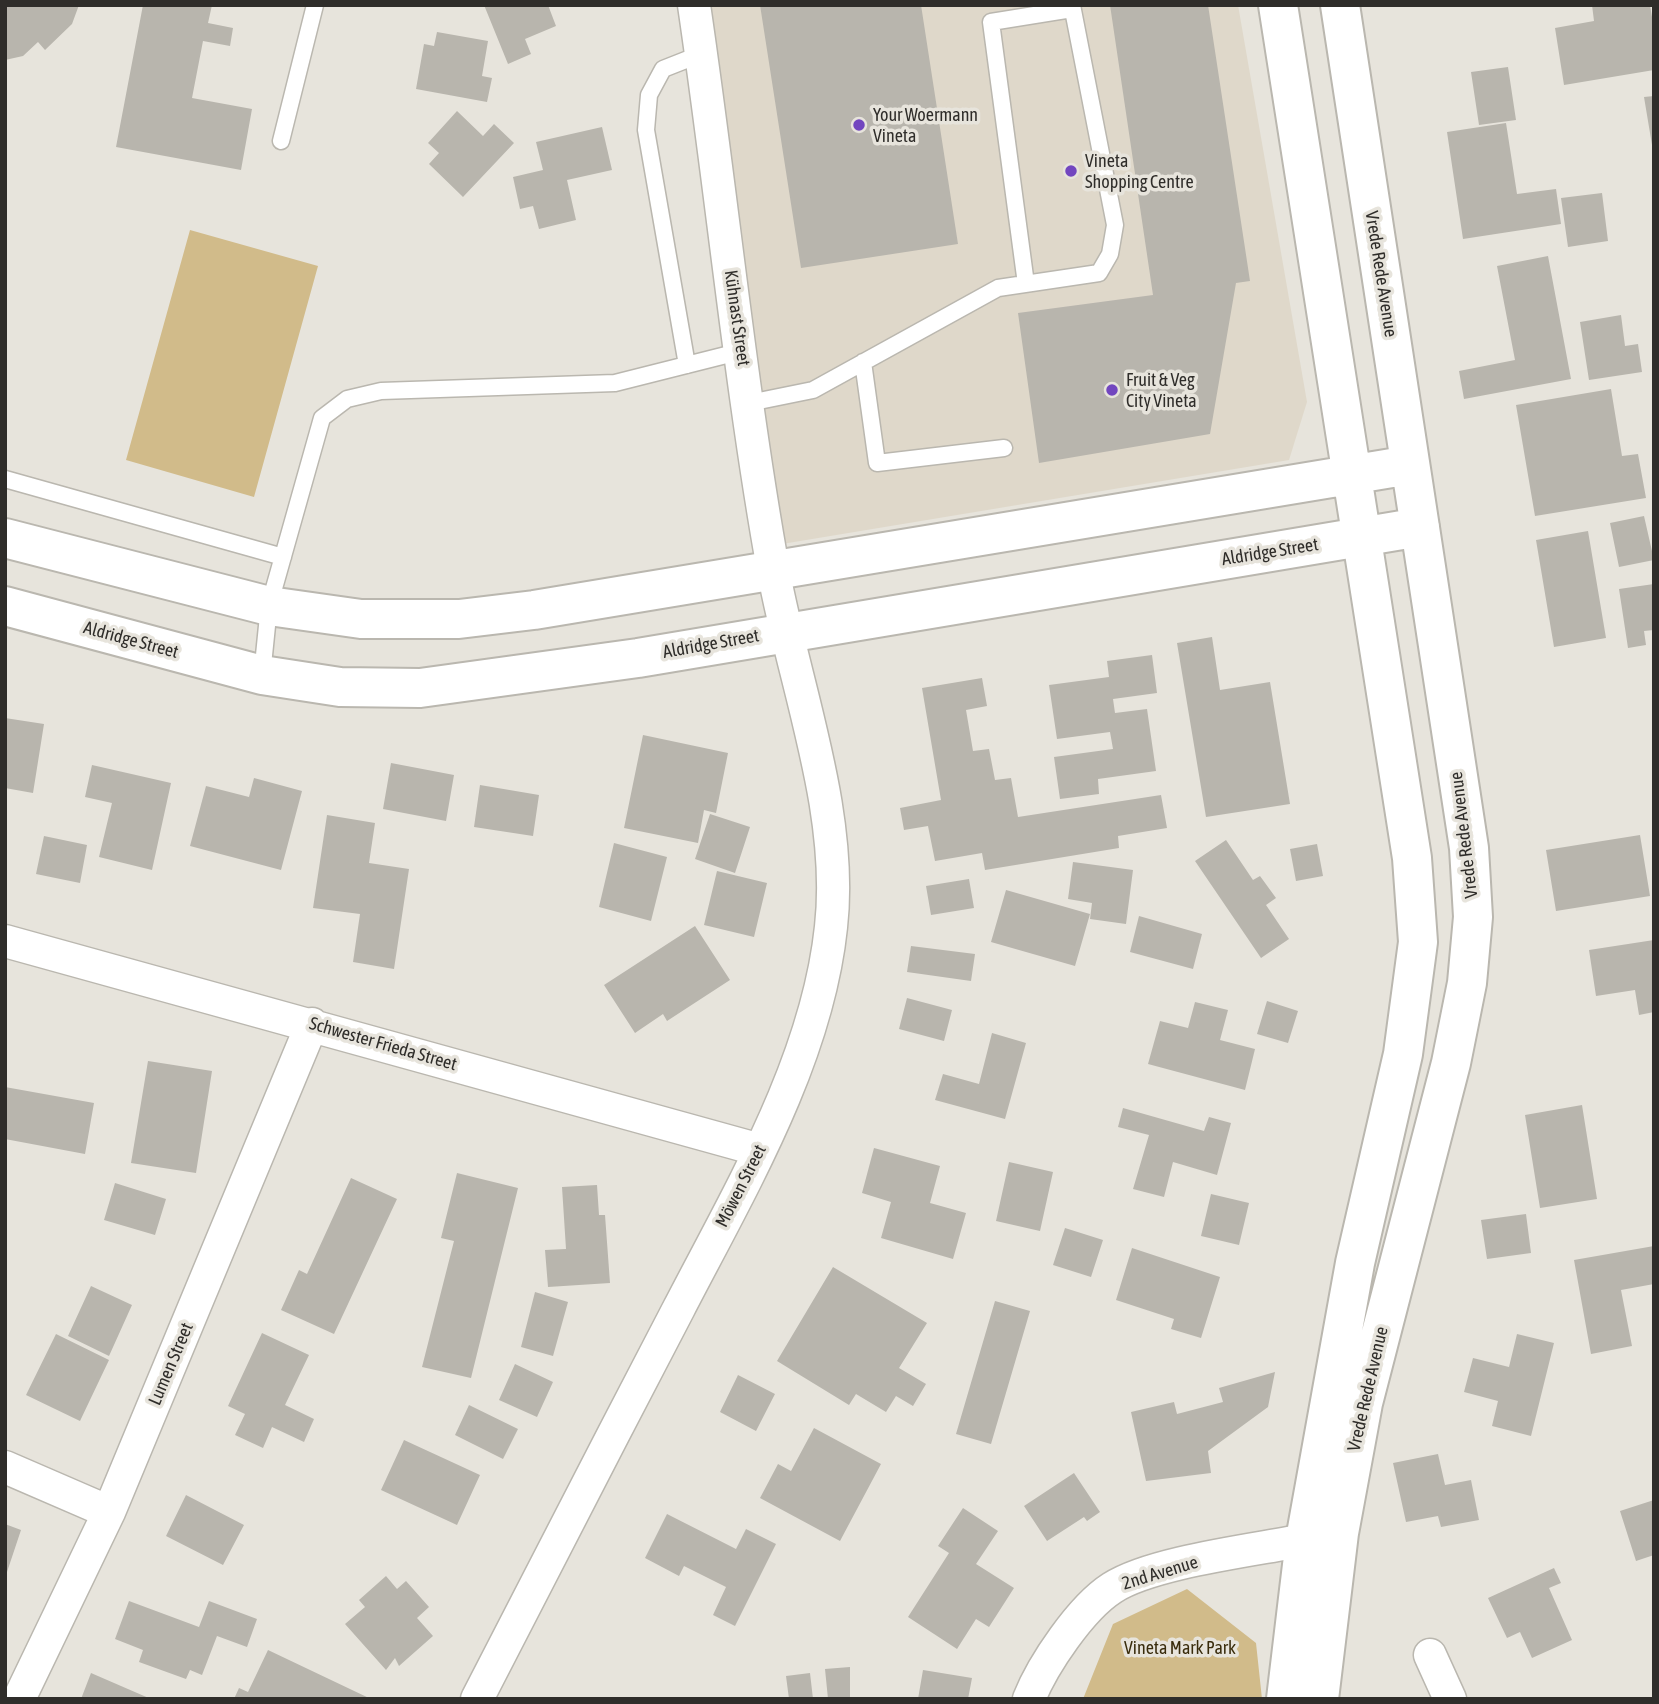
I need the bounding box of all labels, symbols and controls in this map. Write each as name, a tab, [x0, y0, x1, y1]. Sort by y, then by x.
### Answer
place label: Your Woermann Vineta	[873, 104, 978, 146]
marker: Your Woermann Vineta	[851, 117, 867, 133]
place label: Vineta Shopping Centre	[1085, 150, 1194, 192]
marker: Vineta Shopping Centre	[1063, 163, 1079, 179]
street label: Vrede Rede Avenue	[1360, 209, 1402, 339]
street label: Kühnast Street	[720, 269, 754, 367]
place label: Fruit & Veg City Vineta	[1126, 369, 1197, 412]
marker: Fruit & Veg City Vineta	[1104, 382, 1120, 398]
street label: Aldridge Street	[1220, 534, 1320, 570]
street label: Aldridge Street	[81, 617, 181, 663]
street label: Aldridge Street	[661, 625, 761, 663]
street label: Vrede Rede Avenue	[1446, 770, 1482, 900]
street label: Schwester Frieda Street	[307, 1013, 459, 1075]
street label: Möwen Street	[711, 1141, 771, 1231]
street label: Lumen Street	[144, 1320, 198, 1408]
street label: Vrede Rede Avenue	[1343, 1324, 1393, 1454]
street label: 2nd Avenue	[1120, 1551, 1200, 1595]
park label: Vineta Mark Park	[1124, 1637, 1236, 1659]

